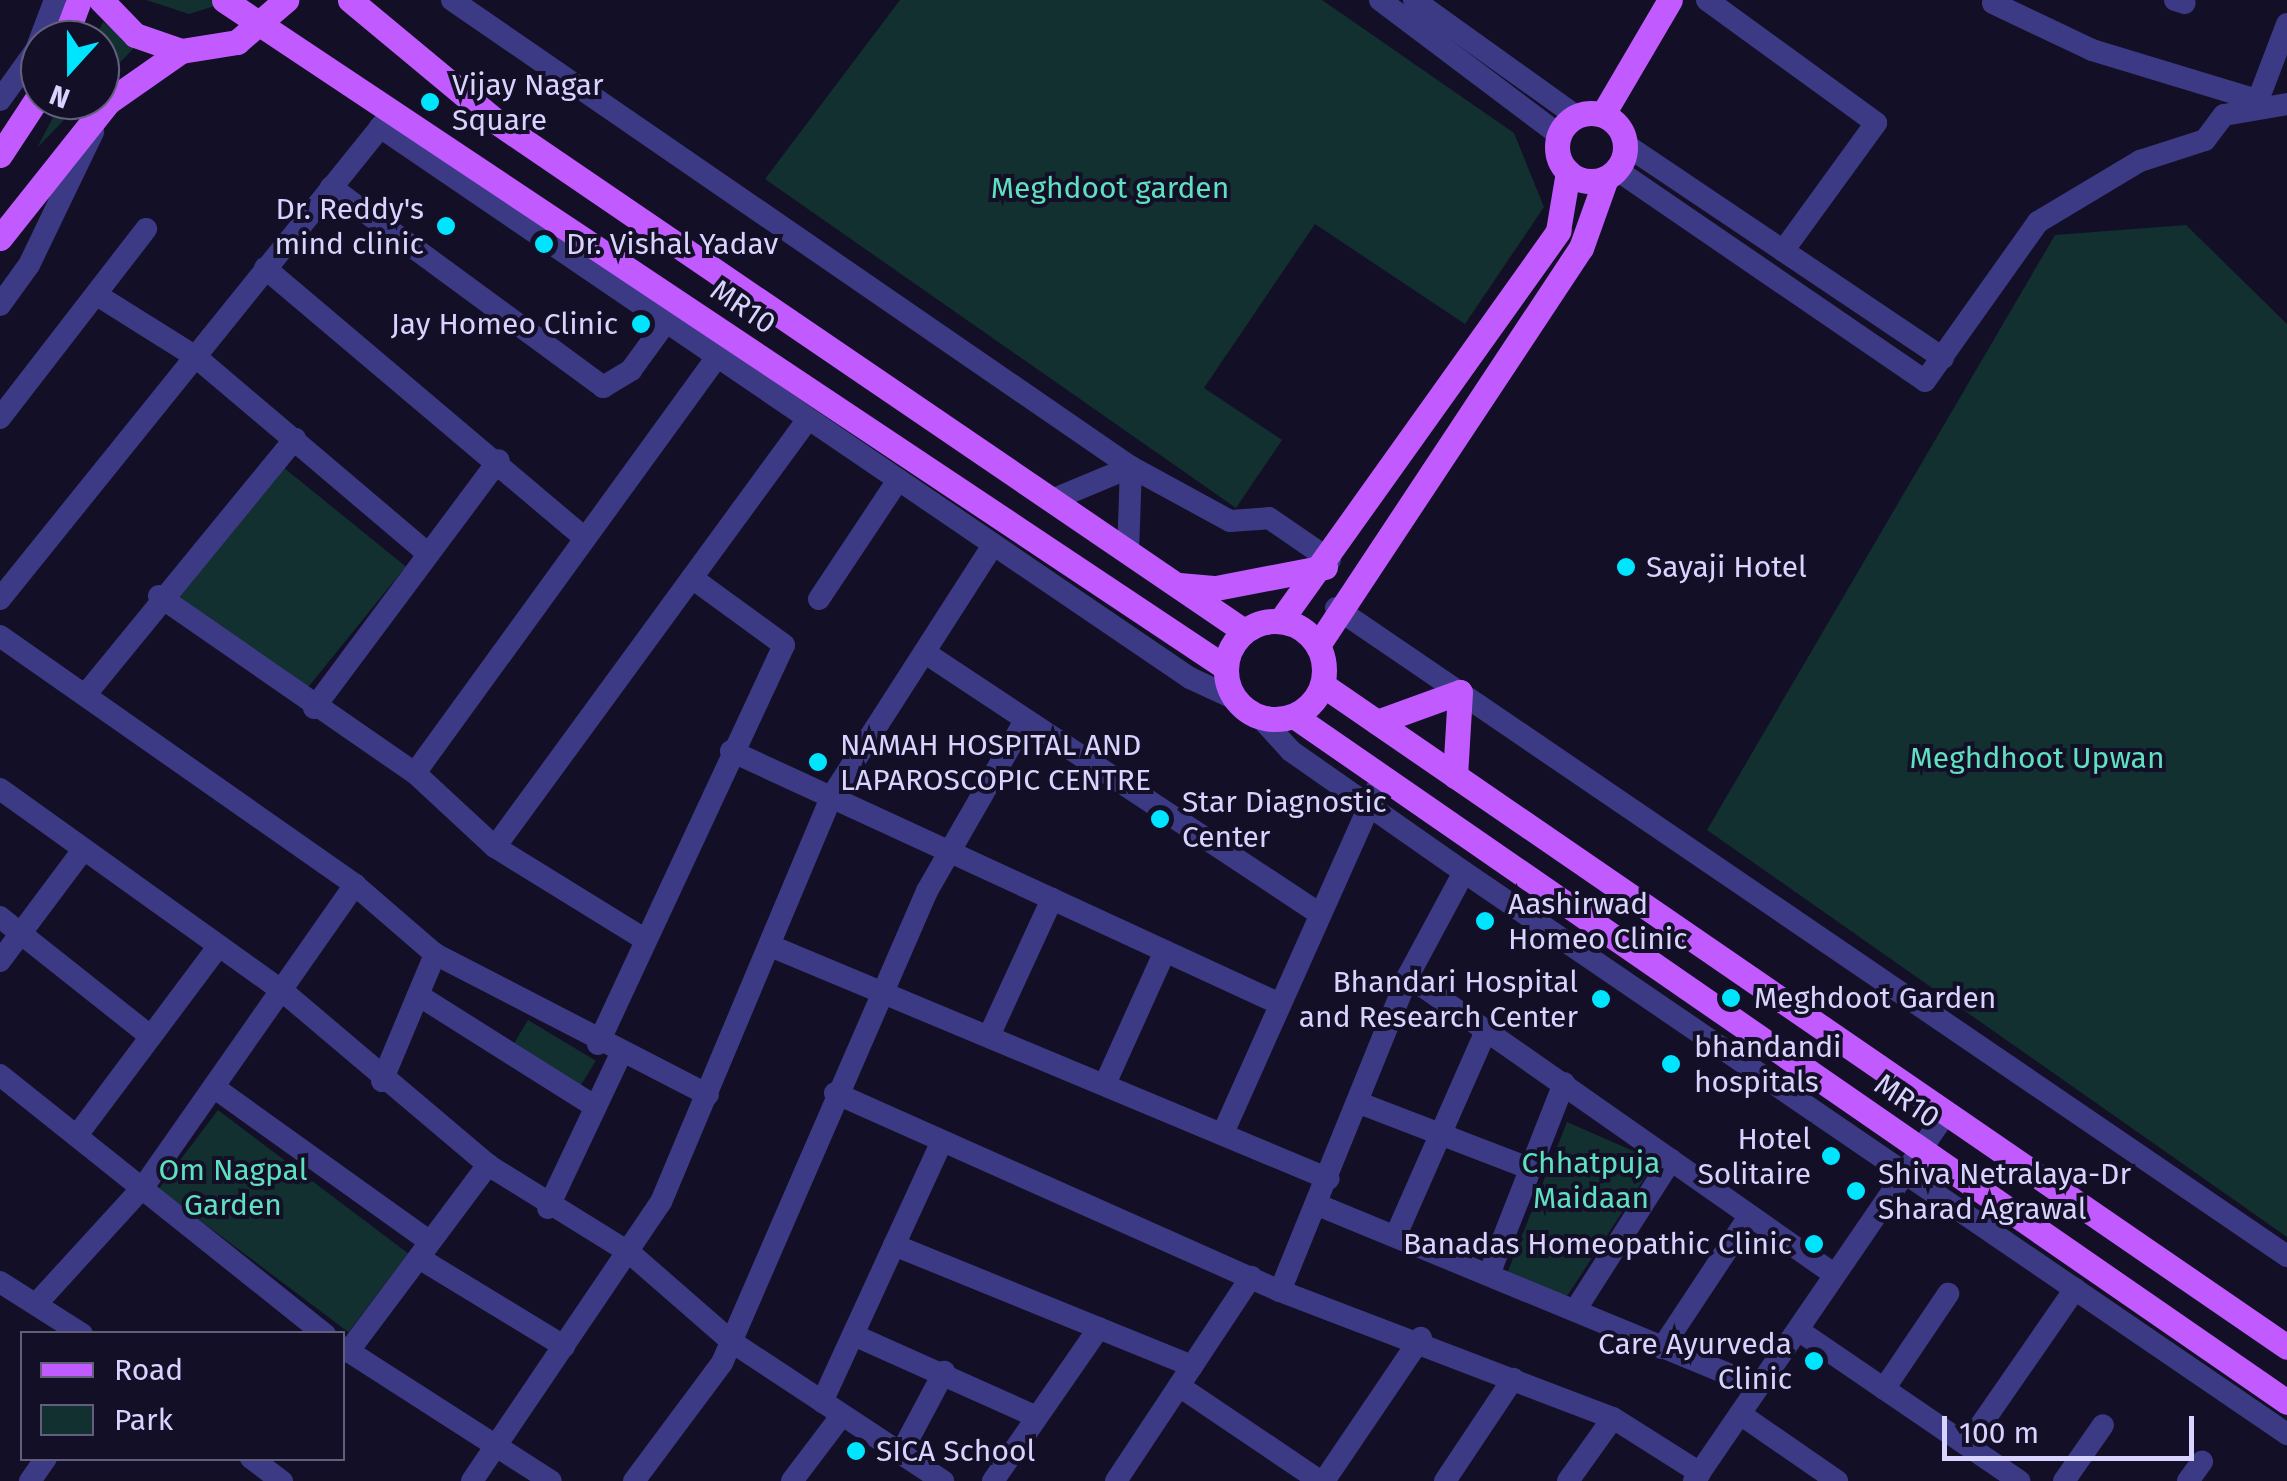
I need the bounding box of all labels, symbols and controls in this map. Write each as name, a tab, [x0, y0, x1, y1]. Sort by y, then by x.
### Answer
north arrow	[20, 20, 120, 120]
place label: Vijay Nagar Square	[452, 67, 604, 138]
text: N	[45, 78, 74, 115]
marker: Vijay Nagar Square	[417, 89, 443, 115]
park label: Meghdoot garden	[991, 170, 1229, 206]
place label: Dr. Reddy's mind clinic	[274, 191, 424, 262]
marker: Dr. Reddy's mind clinic	[433, 213, 459, 239]
place label: Dr. Vishal Yadav	[566, 226, 778, 262]
marker: Dr. Vishal Yadav	[531, 231, 557, 257]
street label: MR10	[704, 272, 782, 342]
place label: Jay Homeo Clinic	[391, 306, 618, 342]
marker: Jay Homeo Clinic	[628, 311, 654, 337]
place label: Sayaji Hotel	[1646, 549, 1807, 585]
marker: Sayaji Hotel	[1615, 556, 1637, 578]
place label: NAMAH HOSPITAL AND LAPAROSCOPIC CENTRE	[840, 727, 1151, 798]
park label: Meghdhoot Upwan	[1910, 740, 2164, 776]
marker: NAMAH HOSPITAL AND LAPAROSCOPIC CENTRE	[805, 749, 831, 775]
place label: Star Diagnostic Center	[1182, 784, 1387, 854]
marker: Star Diagnostic Center	[1147, 806, 1173, 832]
place label: Aashirwad Homeo Clinic	[1508, 886, 1688, 956]
marker: Aashirwad Homeo Clinic	[1472, 908, 1498, 934]
place label: Bhandari Hospital and Research Center	[1299, 964, 1578, 1034]
place label: Meghdoot Garden	[1754, 980, 1996, 1016]
marker: Meghdoot Garden	[1718, 985, 1744, 1011]
marker: Bhandari Hospital and Research Center	[1588, 986, 1614, 1012]
place label: bhandandi hospitals	[1694, 1029, 1842, 1100]
marker: bhandandi hospitals	[1658, 1051, 1684, 1077]
street label: MR10	[1868, 1066, 1946, 1136]
place label: Hotel Solitaire	[1697, 1121, 1811, 1192]
park label: Chhatpuja Maidaan	[1522, 1145, 1660, 1216]
marker: Hotel Solitaire	[1820, 1145, 1842, 1167]
park label: Om Nagpal Garden	[159, 1152, 307, 1222]
place label: Shiva Netralaya-Dr Sharad Agrawal	[1878, 1156, 2131, 1226]
marker: Shiva Netralaya-Dr Sharad Agrawal	[1843, 1178, 1869, 1204]
place label: Banadas Homeopathic Clinic	[1403, 1226, 1792, 1262]
marker: Banadas Homeopathic Clinic	[1801, 1231, 1827, 1257]
place label: Care Ayurveda Clinic	[1598, 1326, 1792, 1396]
legend	[20, 1331, 345, 1461]
marker: Care Ayurveda Clinic	[1801, 1348, 1827, 1374]
text: Road	[114, 1352, 183, 1388]
scale bar	[1947, 1396, 2200, 1458]
text: Park	[114, 1402, 173, 1438]
text: 100 m	[1959, 1415, 2039, 1451]
place label: SICA School	[876, 1433, 1035, 1469]
marker: SICA School	[845, 1440, 867, 1462]

